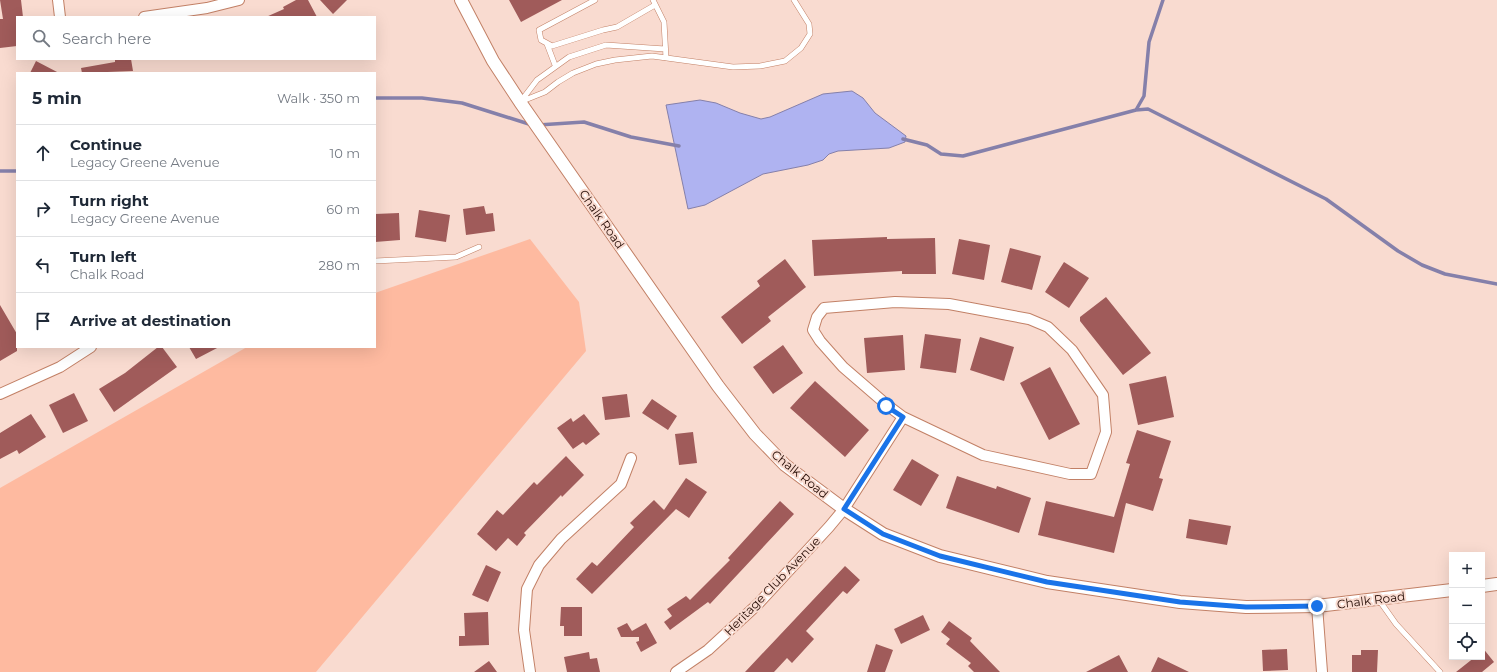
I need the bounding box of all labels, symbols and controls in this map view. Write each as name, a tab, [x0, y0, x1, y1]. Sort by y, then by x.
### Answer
search box	[16, 16, 376, 60]
icon: search	[30, 27, 52, 49]
text: Search here	[62, 29, 151, 48]
text: 5 min	[32, 88, 82, 108]
text: Walk · 350 m	[277, 90, 360, 106]
text: Continue	[70, 135, 142, 154]
icon: ahead	[32, 142, 54, 164]
text: 10 m	[330, 145, 360, 161]
text: Legacy Greene Avenue	[70, 154, 220, 170]
street label: Chalk Road	[576, 187, 628, 251]
text: Turn right	[70, 191, 149, 210]
icon: right	[32, 198, 54, 220]
text: 60 m	[326, 201, 360, 217]
text: Legacy Greene Avenue	[70, 210, 220, 226]
text: Turn left	[70, 247, 137, 266]
icon: left	[32, 254, 54, 276]
text: 280 m	[319, 257, 360, 273]
text: Chalk Road	[70, 266, 144, 282]
icon: arrive	[32, 310, 54, 332]
text: Arrive at destination	[70, 311, 231, 330]
route start	[877, 397, 895, 415]
street label: Chalk Road	[769, 447, 831, 501]
street label: Heritage Club Avenue	[721, 533, 823, 639]
map controls	[1449, 552, 1485, 660]
button: +	[1449, 552, 1485, 588]
street label: Chalk Road	[1336, 588, 1406, 612]
button: −	[1449, 588, 1485, 624]
route end	[1308, 597, 1326, 615]
button: locate	[1449, 624, 1485, 660]

